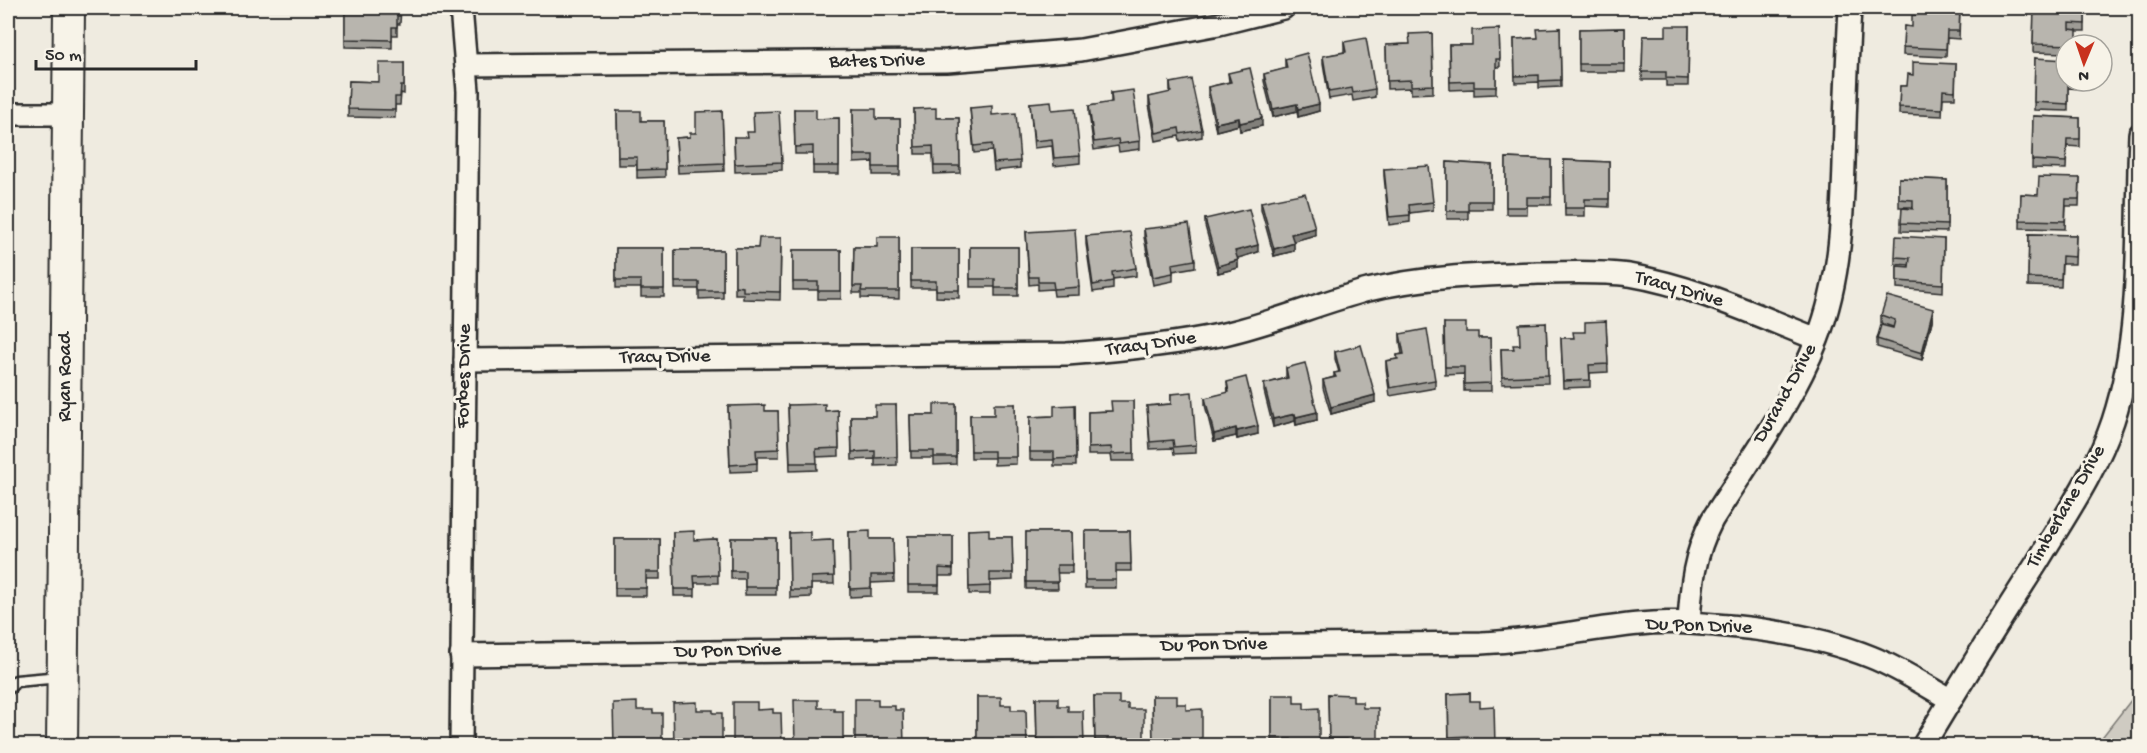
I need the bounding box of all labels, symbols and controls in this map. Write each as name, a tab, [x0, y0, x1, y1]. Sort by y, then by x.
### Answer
scale bar	[36, 33, 196, 71]
north arrow	[2054, 33, 2114, 93]
text: 50 m	[45, 46, 82, 67]
street label: Bates Drive	[828, 50, 926, 74]
text: N	[2077, 65, 2089, 84]
street label: Tracy Drive	[1631, 266, 1726, 314]
street label: Forbes Drive	[453, 323, 477, 429]
street label: Tracy Drive	[1103, 327, 1198, 363]
street label: Ryan Road	[55, 330, 78, 422]
street label: Durand Drive	[1748, 340, 1823, 449]
street label: Tracy Drive	[618, 346, 711, 370]
street label: Timberlane Drive	[2022, 441, 2112, 573]
street label: Du Pon Drive	[1643, 614, 1753, 640]
street label: Du Pon Drive	[1159, 634, 1268, 658]
street label: Du Pon Drive	[673, 640, 782, 664]

